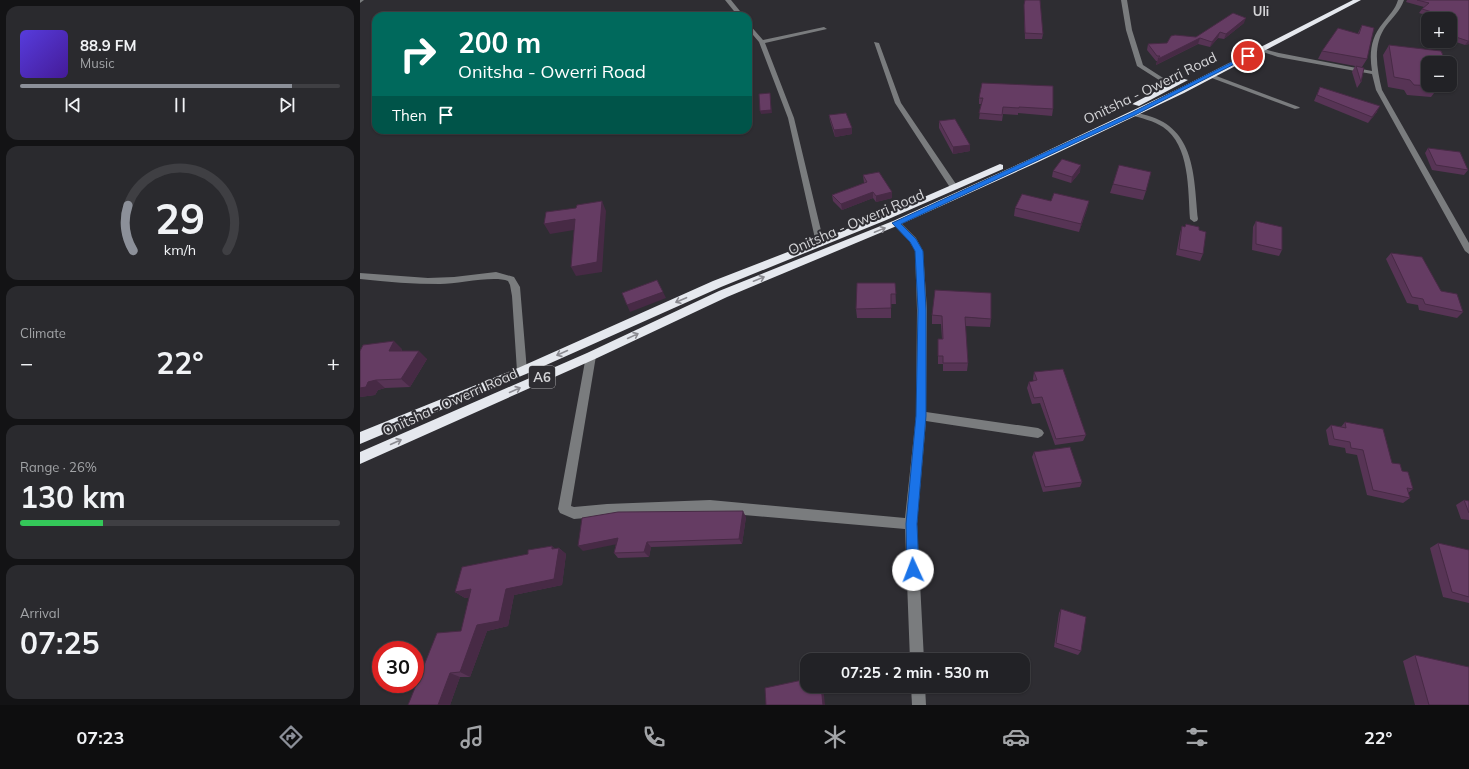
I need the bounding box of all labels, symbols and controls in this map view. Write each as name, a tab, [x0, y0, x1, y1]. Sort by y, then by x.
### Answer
district label: Uli	[1253, 3, 1269, 19]
map controls	[1421, 12, 1457, 92]
button: +	[1421, 12, 1457, 48]
text: 200 m	[458, 25, 541, 60]
icon: right	[392, 28, 444, 80]
text: 88.9 FM	[80, 36, 136, 55]
pin	[1231, 39, 1265, 73]
icon: arrive	[1237, 45, 1259, 67]
street label: Onitsha - Owerri Road	[1080, 48, 1220, 128]
text: Music	[80, 55, 115, 71]
button: −	[1421, 56, 1457, 92]
text: Onitsha - Owerri Road	[458, 60, 646, 83]
icon: previous	[62, 94, 84, 116]
icon: pause	[169, 94, 191, 116]
icon: next	[276, 94, 298, 116]
icon: arrive	[435, 104, 457, 126]
text: Then	[392, 106, 427, 125]
street label: Onitsha - Owerri Road	[785, 185, 927, 259]
text: 29	[155, 191, 205, 243]
one-way arrow	[873, 226, 885, 233]
text: km/h	[164, 240, 196, 258]
one-way arrow	[753, 275, 765, 282]
one-way arrow	[676, 297, 688, 304]
text: Climate	[20, 325, 66, 341]
one-way arrow	[627, 332, 639, 339]
text: 22°	[156, 344, 204, 382]
text: −	[20, 349, 33, 377]
text: +	[327, 349, 340, 377]
one-way arrow	[557, 350, 569, 357]
street label: Onitsha - Owerri Road	[380, 364, 520, 440]
road number: A6	[529, 366, 555, 388]
one-way arrow	[508, 386, 520, 393]
one-way arrow	[389, 438, 401, 445]
text: Range · 26%	[20, 459, 97, 475]
text: 130 km	[20, 478, 126, 516]
position arrow	[892, 549, 934, 591]
text: Arrival	[20, 605, 60, 621]
text: 07:25	[20, 624, 99, 662]
speed limit sign: 30	[372, 641, 424, 693]
text: 07:25 · 2 min · 530 m	[841, 663, 989, 682]
icon: directions	[277, 723, 305, 751]
icon: music	[458, 723, 486, 751]
icon: phone	[640, 723, 668, 751]
icon: climate	[821, 723, 849, 751]
icon: car	[1002, 723, 1030, 751]
icon: filters	[1183, 723, 1211, 751]
text: 07:23	[77, 726, 124, 749]
text: 22°	[1364, 726, 1392, 749]

